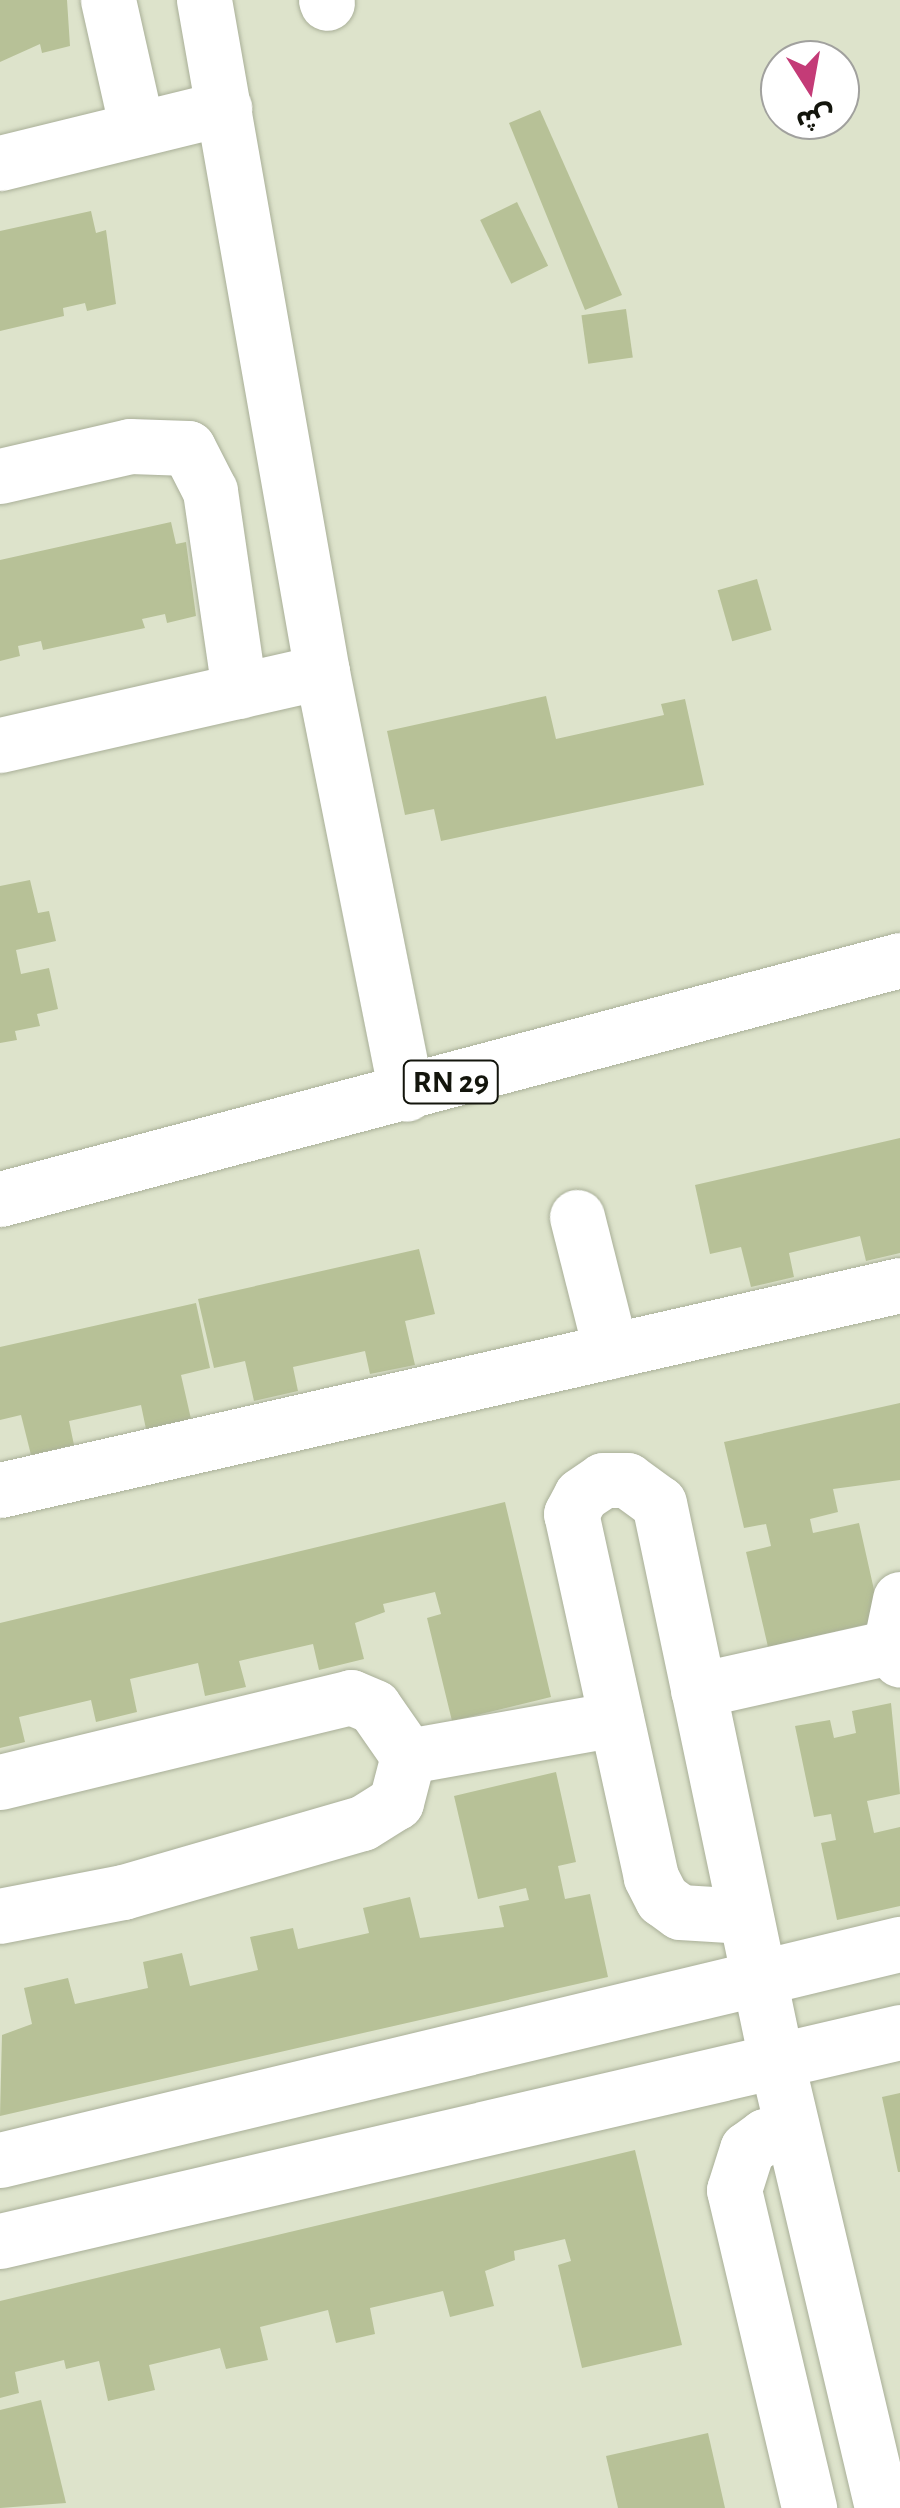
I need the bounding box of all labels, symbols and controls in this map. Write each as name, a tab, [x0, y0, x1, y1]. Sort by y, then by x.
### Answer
north arrow	[760, 40, 860, 140]
text: ش	[794, 100, 837, 135]
road number: RN 29	[401, 1055, 501, 1109]

